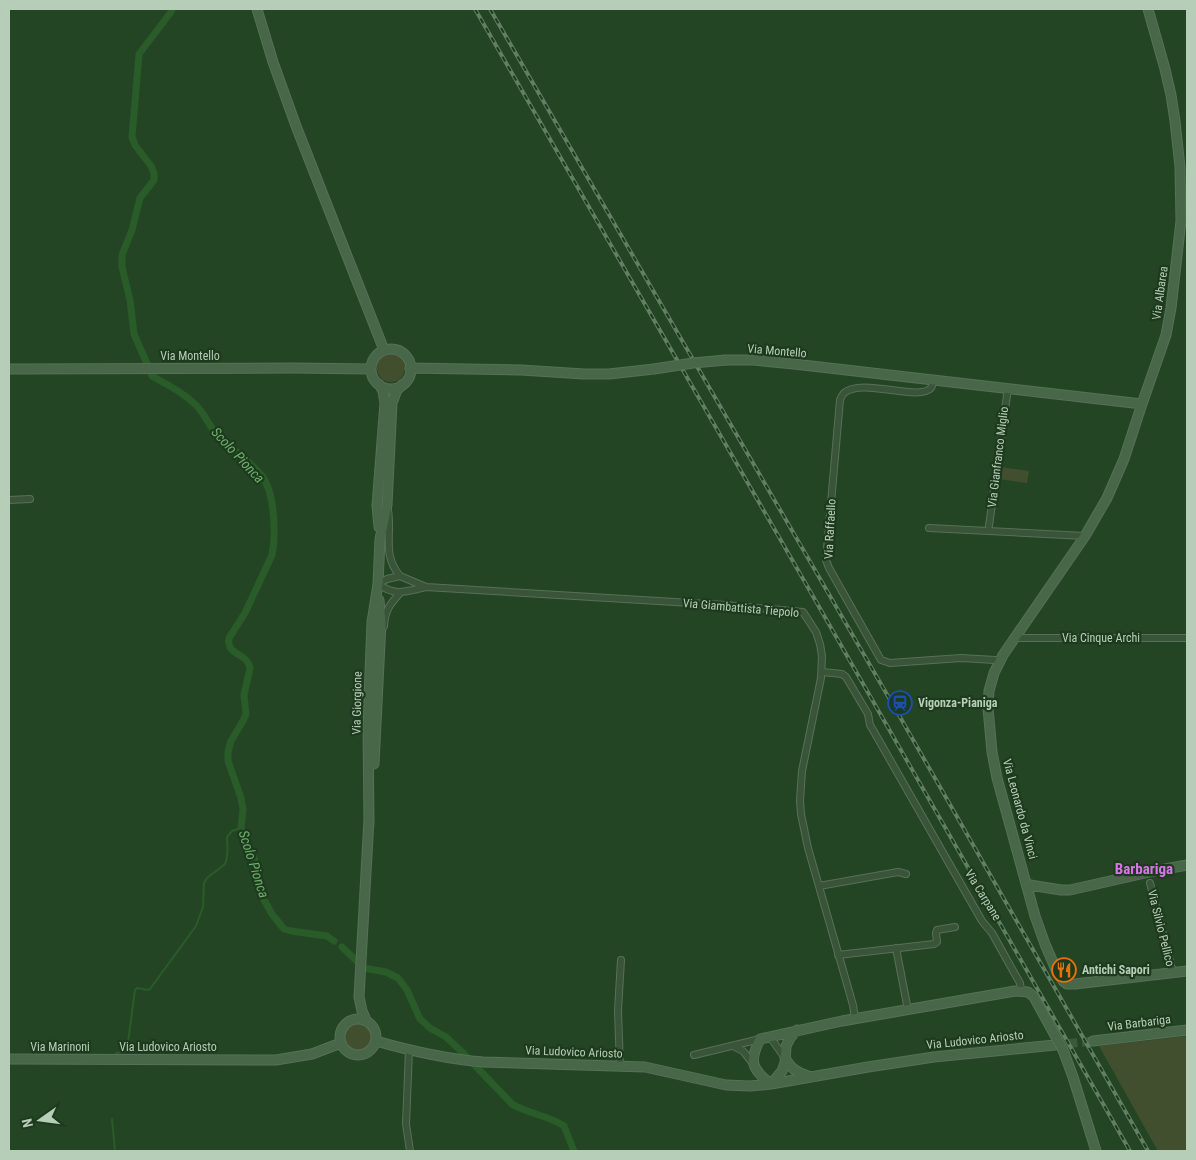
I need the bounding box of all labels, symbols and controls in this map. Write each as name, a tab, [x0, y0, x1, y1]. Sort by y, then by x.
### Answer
street label: Via Albarea	[1149, 265, 1171, 321]
street label: Via Montello	[747, 341, 807, 361]
street label: Via Montello	[160, 349, 220, 363]
street label: Via Gianfranco Miglio	[985, 406, 1011, 508]
water label: Scolo Pionca	[208, 424, 268, 486]
street label: Via Raffaello	[821, 498, 839, 560]
street label: Via Giambattista Tiepolo	[682, 596, 800, 620]
street label: Via Cinque Archi	[1062, 631, 1140, 645]
street label: Via Giorgione	[349, 671, 365, 735]
station icon: Vigonza-Pianiga	[887, 690, 913, 716]
place label: Vigonza-Pianiga	[918, 696, 998, 710]
street label: Via Leonardo da Vinci	[1000, 757, 1040, 861]
water label: Scolo Pionca	[236, 828, 272, 900]
district label: Barbariga	[1115, 860, 1173, 878]
street label: Via Carpane	[962, 867, 1004, 923]
street label: Via Silvio Pellico	[1145, 888, 1177, 968]
restaurant icon: Antichi Sapori	[1051, 957, 1077, 983]
place label: Antichi Sapori	[1082, 963, 1150, 977]
street label: Via Barbariga	[1107, 1012, 1172, 1034]
street label: Via Ludovico Ariosto	[926, 1028, 1024, 1052]
street label: Via Marinoni	[30, 1040, 90, 1054]
street label: Via Ludovico Ariosto	[119, 1040, 217, 1054]
street label: Via Ludovico Ariosto	[525, 1043, 623, 1061]
north arrow	[15, 1095, 65, 1145]
text: N	[19, 1117, 36, 1129]

